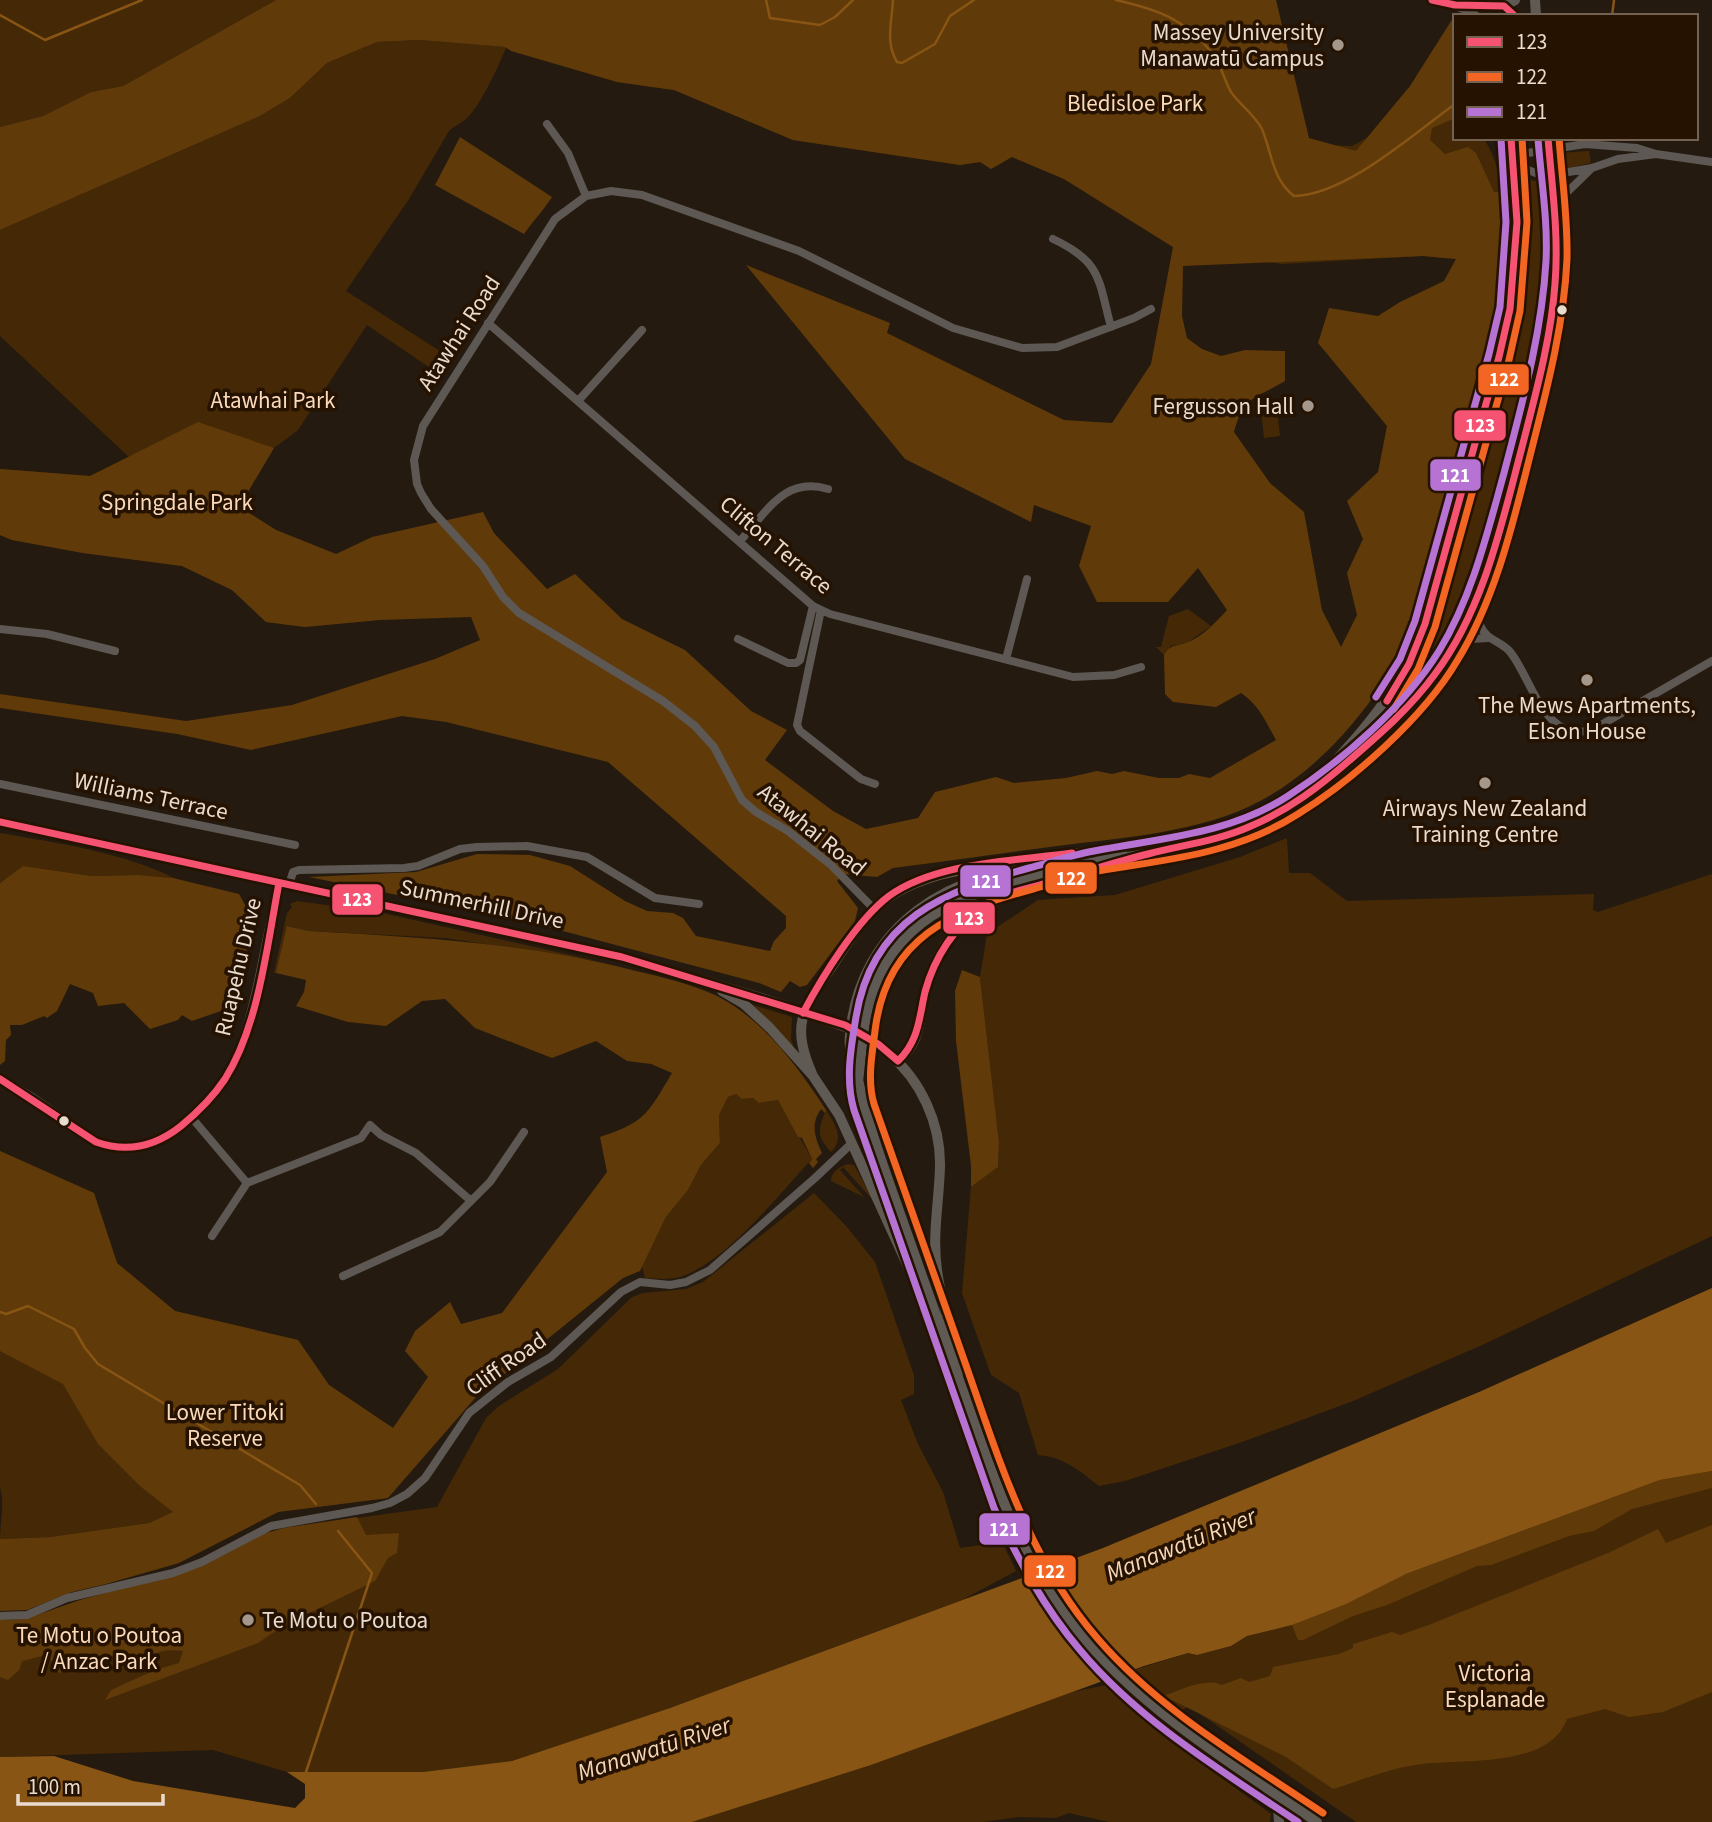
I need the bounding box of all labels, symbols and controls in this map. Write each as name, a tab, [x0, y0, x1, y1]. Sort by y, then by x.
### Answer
legend	[1453, 14, 1698, 140]
place label: Massey University Manawatū Campus	[1140, 16, 1324, 75]
text: 123	[1516, 27, 1547, 57]
marker: Massey University Manawatū Campus	[1330, 37, 1346, 53]
text: 122	[1516, 62, 1547, 92]
park label: Bledisloe Park	[1067, 87, 1204, 120]
text: 121	[1516, 97, 1547, 127]
street label: Atawhai Road	[409, 269, 509, 397]
unlabelled marker	[1555, 303, 1569, 317]
line badge: 122	[1477, 363, 1530, 396]
text: 122	[1489, 367, 1519, 394]
park label: Atawhai Park	[211, 384, 336, 417]
place label: Fergusson Hall	[1152, 390, 1294, 423]
marker: Fergusson Hall	[1300, 398, 1316, 414]
line badge: 123	[1453, 409, 1507, 442]
text: 123	[1465, 413, 1495, 440]
line badge: 121	[1429, 458, 1482, 492]
text: 121	[1440, 463, 1470, 490]
park label: Springdale Park	[101, 486, 253, 519]
street label: Clifton Terrace	[712, 488, 840, 602]
marker: The Mews Apartments, Elson House	[1579, 672, 1595, 688]
place label: The Mews Apartments, Elson House	[1478, 689, 1696, 748]
street label: Williams Terrace	[71, 764, 231, 828]
marker: Airways New Zealand Training Centre	[1477, 775, 1493, 791]
street label: Atawhai Road	[751, 776, 873, 884]
place label: Airways New Zealand Training Centre	[1383, 792, 1587, 851]
line badge: 122	[1044, 861, 1098, 895]
line badge: 121	[959, 864, 1012, 898]
text: 122	[1056, 866, 1086, 893]
text: 121	[971, 869, 1001, 896]
street label: Summerhill Drive	[397, 871, 567, 937]
line badge: 123	[331, 883, 384, 916]
text: 123	[342, 887, 372, 914]
street label: Ruapehu Drive	[206, 895, 270, 1039]
line badge: 123	[942, 901, 996, 935]
text: 123	[954, 906, 984, 933]
unlabelled marker	[57, 1114, 71, 1128]
street label: Cliff Road	[459, 1324, 553, 1404]
park label: Lower Titoki Reserve	[166, 1396, 284, 1455]
water label: Manawatū River	[1101, 1498, 1263, 1591]
line badge: 121	[978, 1512, 1031, 1546]
text: 121	[989, 1517, 1019, 1544]
line badge: 122	[1023, 1554, 1077, 1588]
text: 122	[1035, 1559, 1065, 1586]
place label: Te Motu o Poutoa	[262, 1604, 428, 1637]
marker: Te Motu o Poutoa	[240, 1612, 256, 1628]
park label: Te Motu o Poutoa / Anzac Park	[16, 1619, 182, 1678]
park label: Victoria Esplanade	[1445, 1657, 1545, 1716]
water label: Manawatū River	[573, 1707, 737, 1790]
scale bar	[18, 1762, 163, 1806]
text: 100 m	[28, 1772, 81, 1802]

